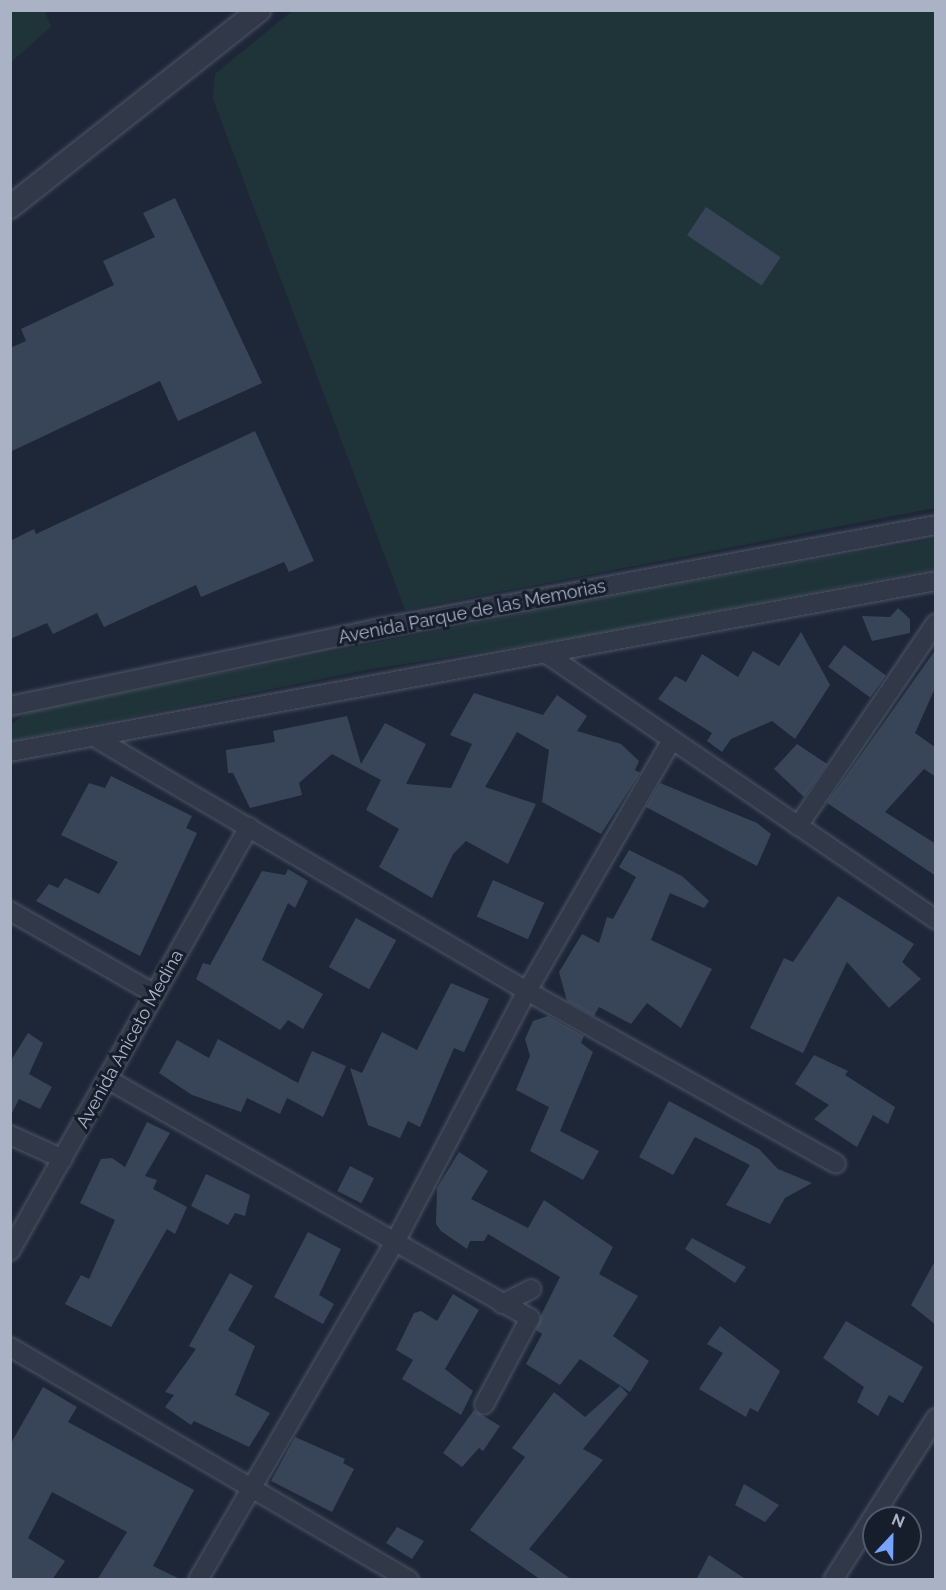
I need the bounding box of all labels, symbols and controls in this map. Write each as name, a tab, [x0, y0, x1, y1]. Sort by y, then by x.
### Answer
street label: Avenida Parque de las Memorias	[336, 575, 608, 649]
street label: Avenida Aniceto Medina	[72, 946, 188, 1132]
north arrow	[862, 1506, 922, 1566]
text: N	[889, 1510, 907, 1532]

